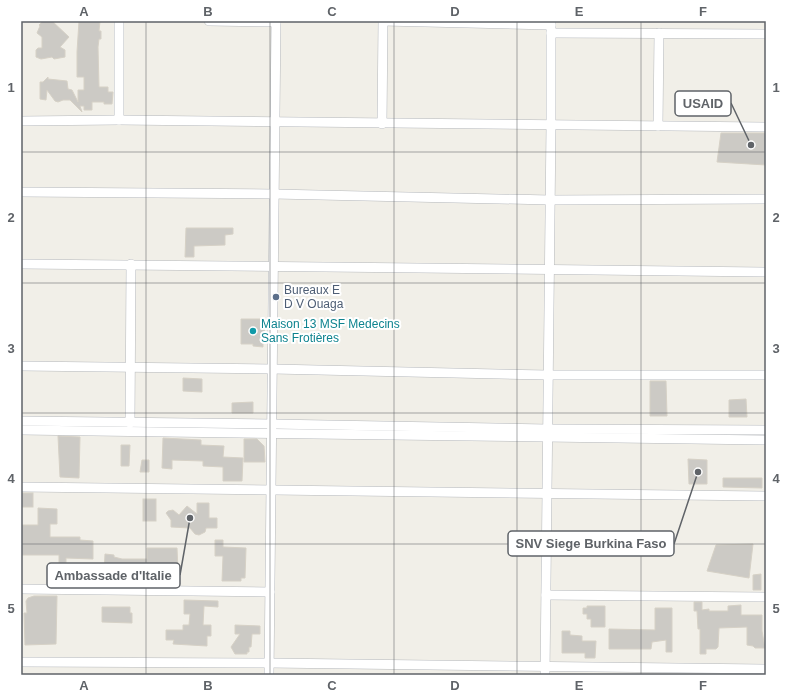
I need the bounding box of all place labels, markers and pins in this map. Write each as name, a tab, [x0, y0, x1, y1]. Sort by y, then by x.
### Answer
callout: USAID	[675, 91, 731, 116]
place label: Bureaux E D V Ouaga	[284, 283, 344, 311]
marker: Bureaux E D V Ouaga	[271, 292, 281, 302]
place label: Maison 13 MSF Medecins Sans Frotières	[261, 317, 400, 345]
marker: Maison 13 MSF Medecins Sans Frotières	[248, 326, 258, 336]
callout: SNV Siege Burkina Faso	[508, 531, 674, 556]
callout: Ambassade d'Italie	[47, 563, 180, 588]

